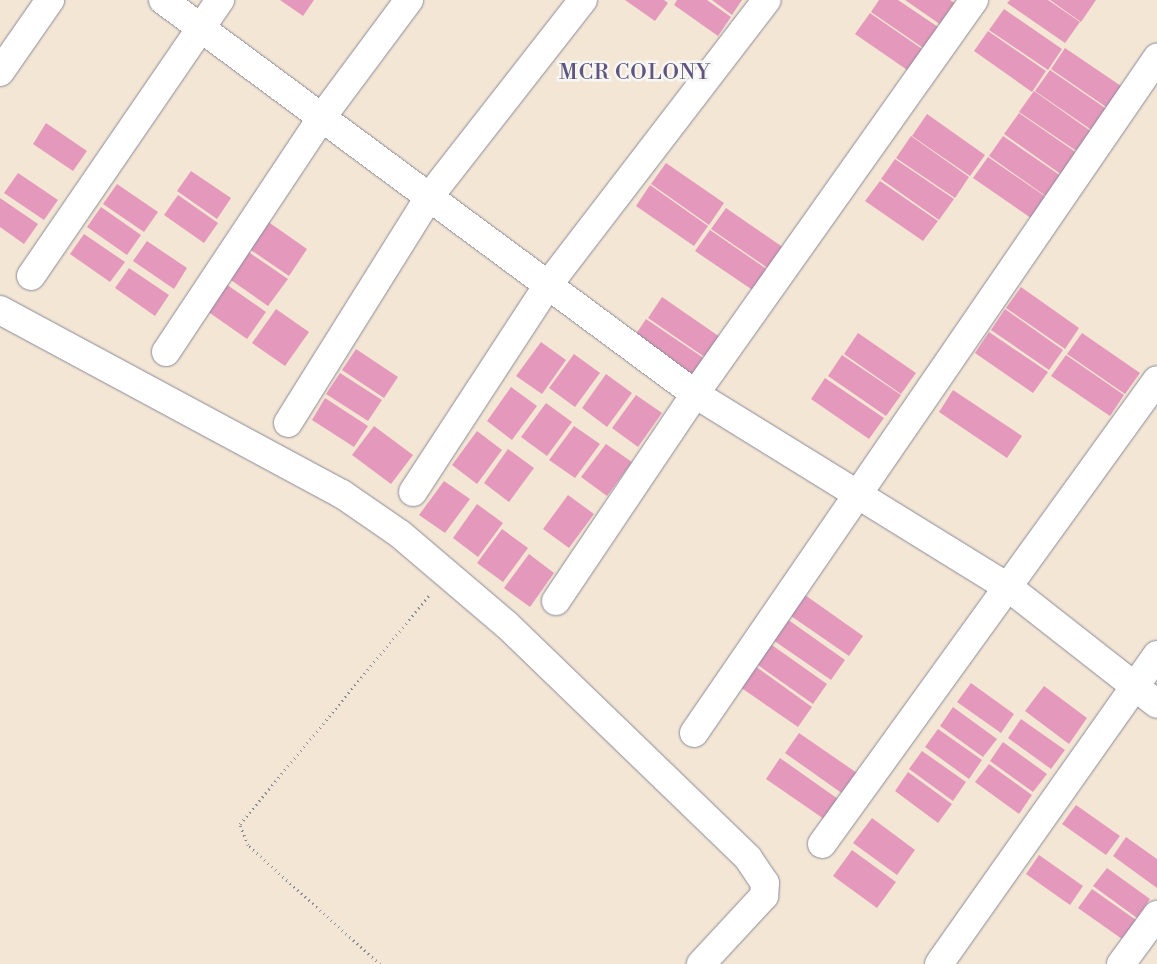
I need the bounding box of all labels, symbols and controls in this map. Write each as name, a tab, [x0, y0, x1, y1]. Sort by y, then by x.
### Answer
district label: MCR COLONY	[558, 60, 712, 86]

